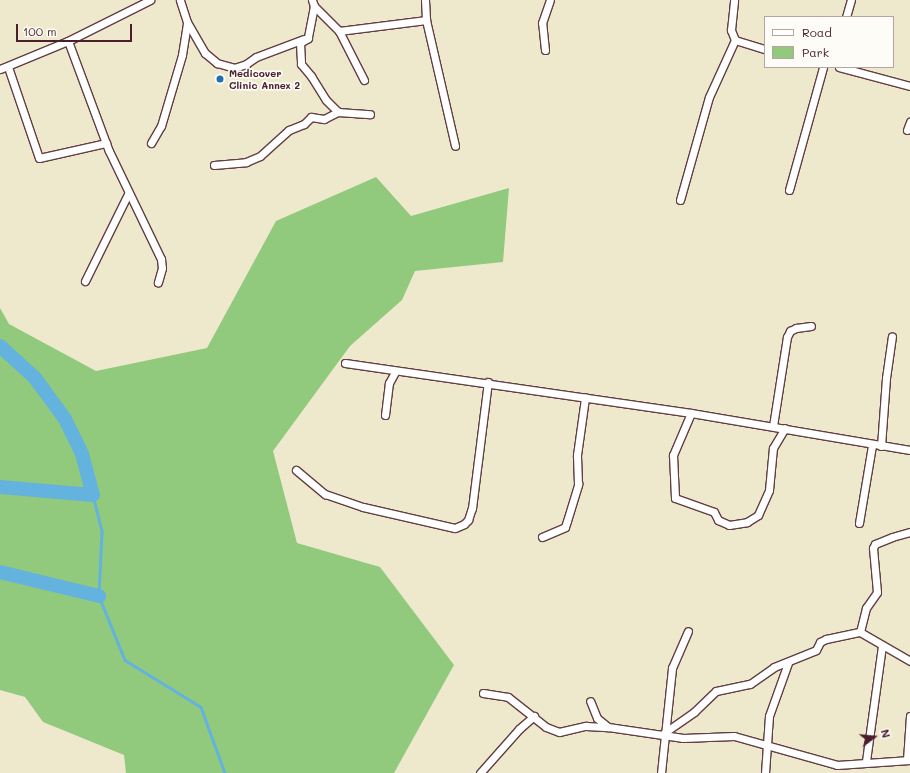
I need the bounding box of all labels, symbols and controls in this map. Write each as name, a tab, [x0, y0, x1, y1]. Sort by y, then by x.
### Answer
scale bar	[18, 16, 134, 42]
legend	[764, 16, 894, 68]
text: 100 m	[23, 23, 57, 39]
text: Road	[802, 24, 832, 40]
text: Park	[802, 44, 829, 60]
place label: Medicover Clinic Annex 2	[229, 67, 300, 90]
marker: Medicover Clinic Annex 2	[214, 73, 226, 85]
north arrow	[854, 717, 894, 757]
text: N	[878, 727, 894, 740]

